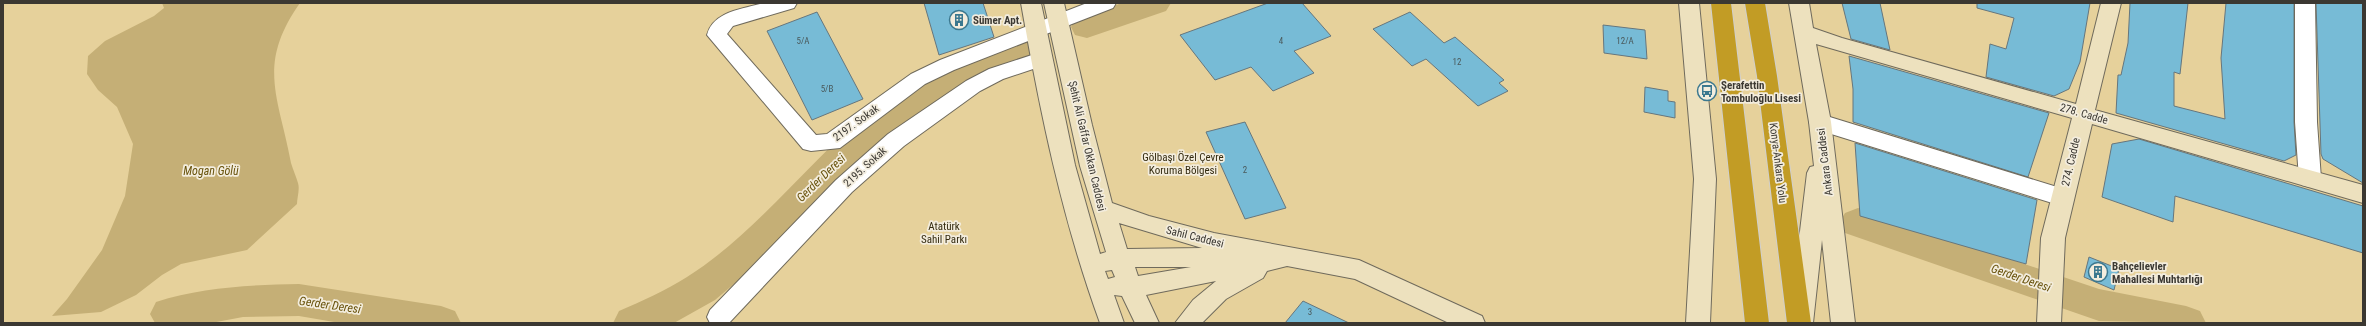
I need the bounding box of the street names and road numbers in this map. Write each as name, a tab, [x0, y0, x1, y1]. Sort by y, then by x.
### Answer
street label: Şehit Ali Gaffar Okkan Caddesi	[1066, 80, 1108, 212]
street label: 278. Cadde	[2059, 101, 2109, 127]
street label: 2197. Sokak	[831, 102, 882, 144]
street label: Konya-Ankara Yolu	[1767, 122, 1789, 204]
street label: Ankara Caddesi	[1814, 127, 1836, 197]
street label: 274. Cadde	[2059, 137, 2083, 187]
street label: 2195. Sokak	[841, 144, 889, 190]
street label: Sahil Caddesi	[1165, 224, 1225, 250]

